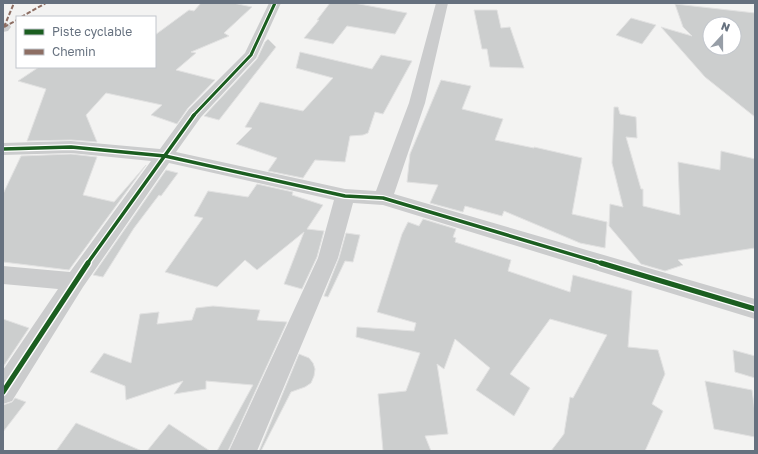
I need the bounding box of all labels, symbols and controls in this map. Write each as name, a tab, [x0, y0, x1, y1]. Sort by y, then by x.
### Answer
legend	[16, 16, 156, 68]
north arrow	[702, 16, 742, 56]
text: N	[720, 19, 732, 34]
text: Piste cyclable	[52, 24, 132, 39]
text: Chemin	[52, 44, 96, 59]

